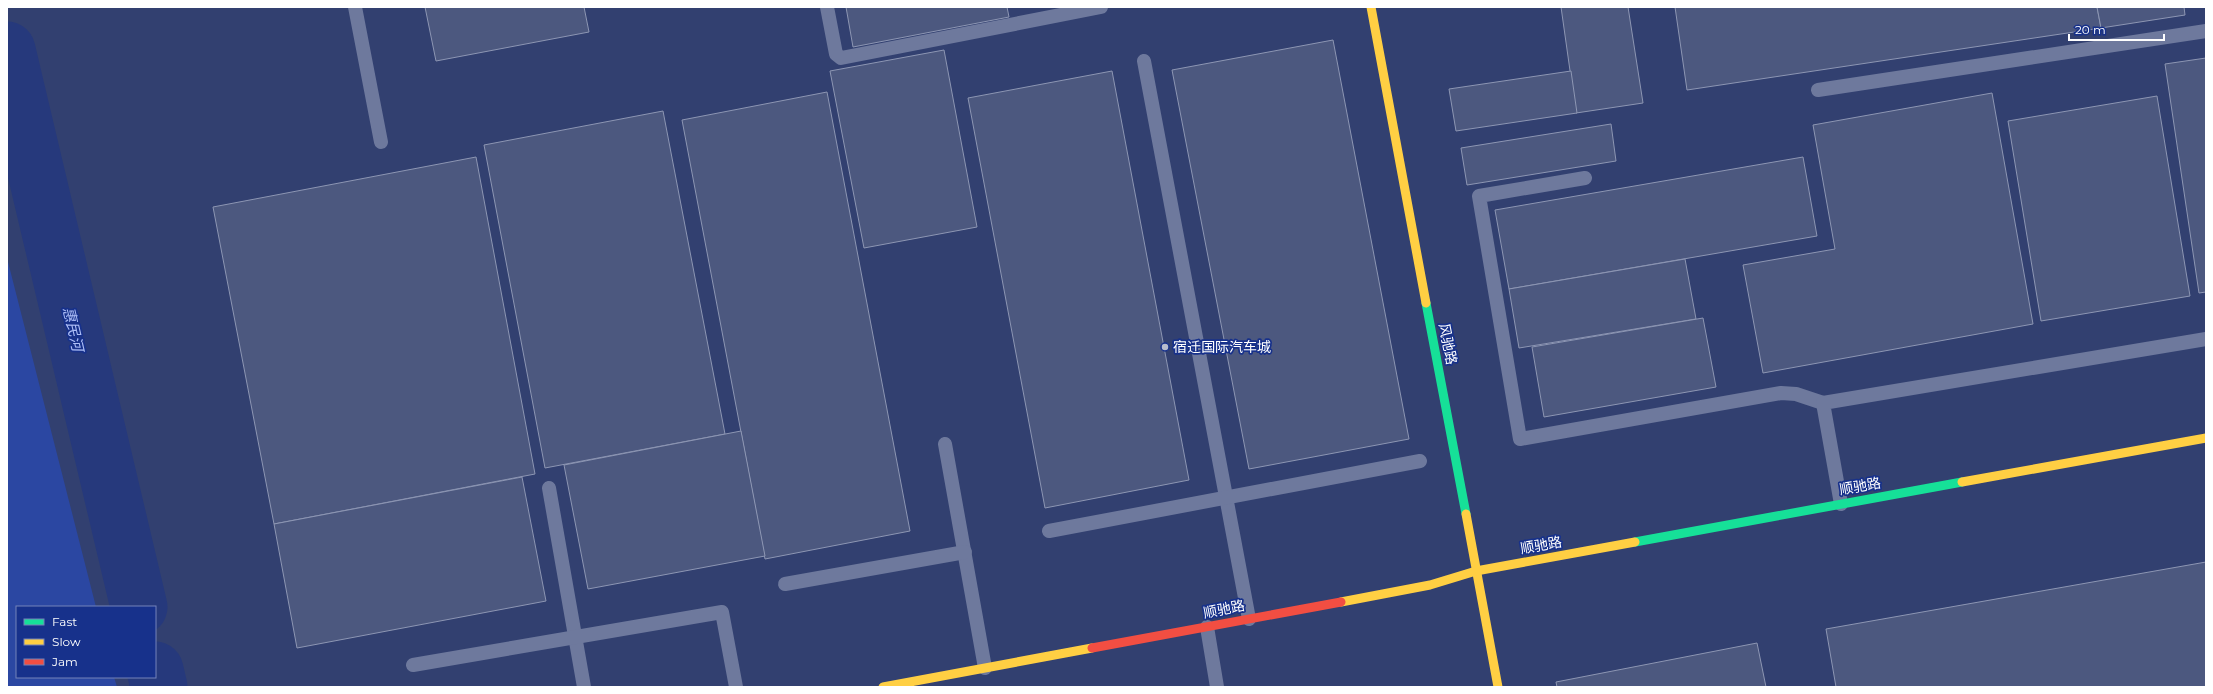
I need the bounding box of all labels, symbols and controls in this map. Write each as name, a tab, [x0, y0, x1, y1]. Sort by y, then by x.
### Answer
scale bar	[2069, 16, 2164, 42]
text: 20 m	[2075, 22, 2106, 37]
water label: 惠民河	[59, 305, 88, 356]
street label: 风驰路	[1435, 322, 1461, 366]
place label: 宿迁国际汽车城	[1173, 338, 1271, 356]
marker: 宿迁国际汽车城	[1160, 342, 1170, 352]
street label: 顺驰路	[1838, 473, 1882, 499]
street label: 顺驰路	[1519, 532, 1563, 558]
street label: 顺驰路	[1202, 596, 1246, 622]
legend	[16, 606, 156, 678]
text: Fast	[52, 614, 77, 629]
text: Slow	[52, 634, 81, 649]
text: Jam	[51, 654, 78, 669]

